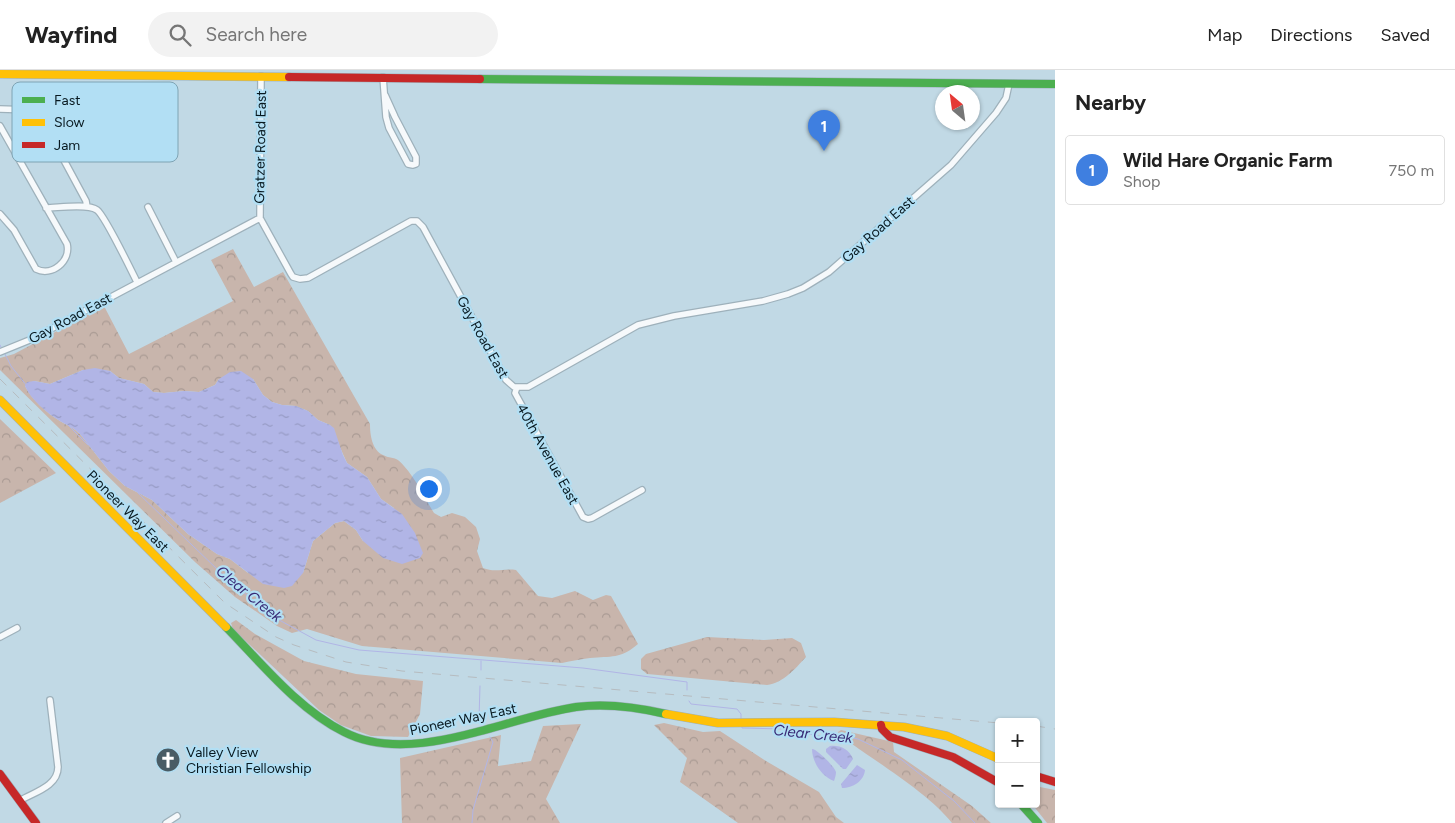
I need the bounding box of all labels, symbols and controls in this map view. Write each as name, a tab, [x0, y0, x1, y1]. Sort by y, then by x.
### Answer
search box	[148, 12, 498, 57]
text: Wayfind	[25, 20, 118, 49]
icon: search	[166, 21, 194, 49]
text: Search here	[206, 23, 307, 46]
text: Map	[1207, 24, 1242, 46]
text: Directions	[1270, 24, 1352, 46]
text: Saved	[1380, 24, 1430, 46]
legend	[12, 82, 178, 162]
north arrow	[935, 85, 980, 130]
street label: Gratzer Road East	[251, 90, 270, 204]
text: Nearby	[1075, 90, 1146, 115]
text: Fast	[54, 92, 80, 109]
pin: 1	[808, 110, 840, 151]
text: Slow	[54, 114, 85, 131]
text: Jam	[54, 137, 80, 154]
text: Wild Hare Organic Farm	[1123, 149, 1332, 172]
text: 1	[1089, 161, 1095, 180]
text: 750 m	[1388, 161, 1434, 180]
text: Shop	[1123, 172, 1161, 191]
street label: Gay Road East	[839, 192, 918, 266]
street label: Gay Road East	[26, 289, 115, 347]
street label: Gay Road East	[453, 293, 512, 381]
street label: 40th Avenue East	[513, 401, 582, 507]
street label: Pioneer Way East	[83, 467, 172, 556]
your location	[416, 476, 442, 502]
water label: Clear Creek	[212, 562, 286, 626]
street label: Pioneer Way East	[408, 700, 518, 739]
map controls	[995, 718, 1040, 808]
button: +	[995, 718, 1040, 763]
water label: Clear Creek	[772, 721, 854, 747]
place label: Valley View Christian Fellowship	[186, 744, 311, 777]
church icon: Valley View Christian Fellowship	[155, 747, 181, 773]
button: −	[995, 763, 1040, 808]

